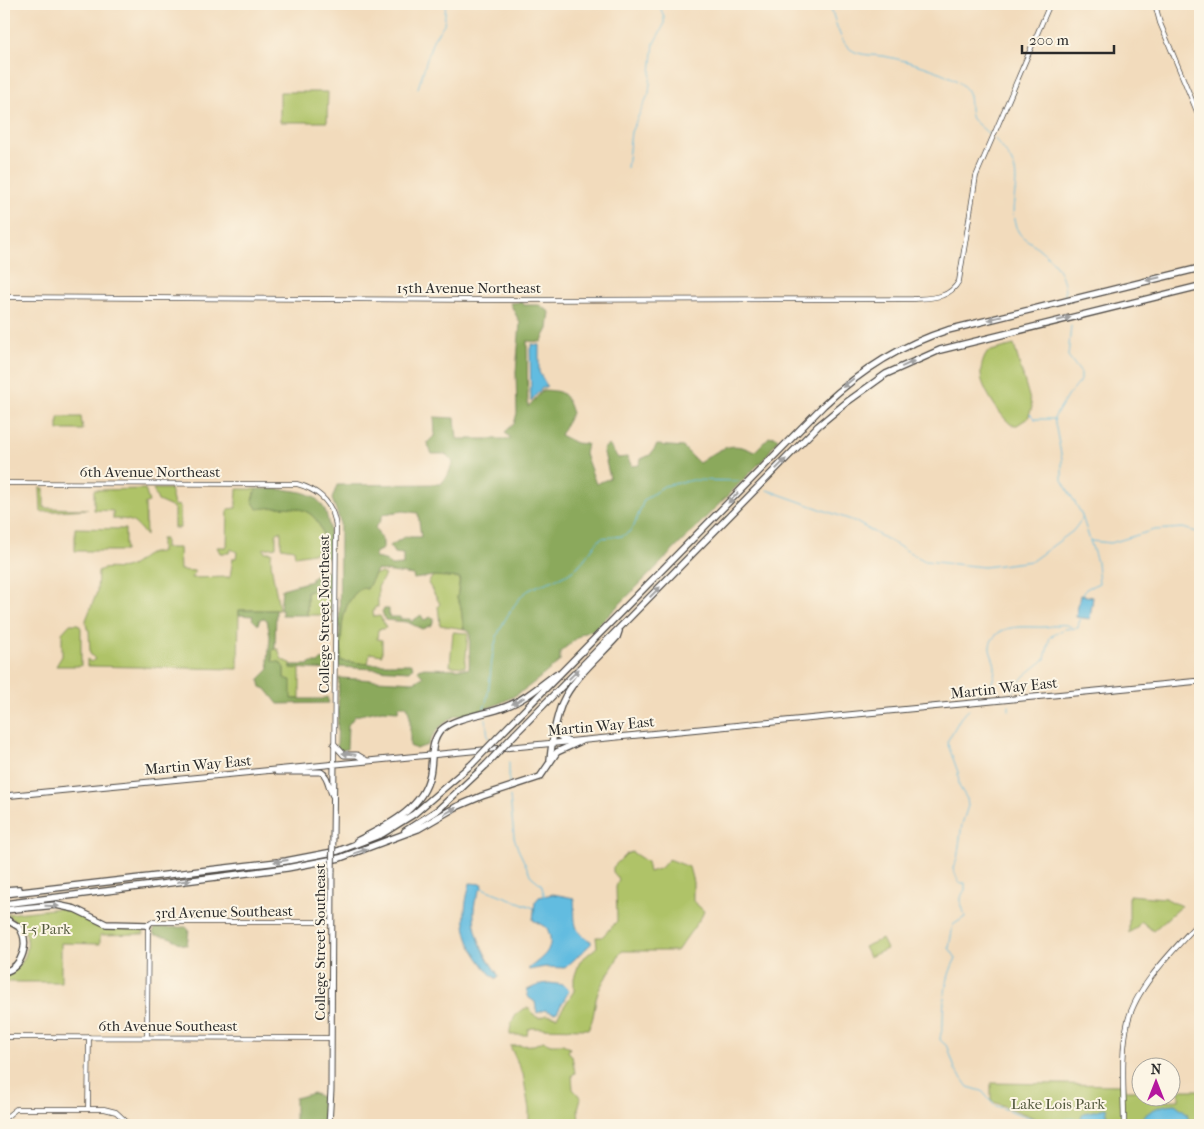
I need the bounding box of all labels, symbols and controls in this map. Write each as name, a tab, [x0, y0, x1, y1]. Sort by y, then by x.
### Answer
scale bar	[1022, 22, 1114, 54]
text: 200 m	[1029, 31, 1069, 49]
one-way arrow	[1145, 275, 1160, 283]
street label: 15th Avenue Northeast	[397, 279, 542, 297]
one-way arrow	[1056, 314, 1071, 322]
one-way arrow	[988, 315, 1003, 323]
one-way arrow	[901, 359, 915, 367]
one-way arrow	[842, 378, 855, 389]
one-way arrow	[775, 458, 787, 470]
street label: 6th Avenue Northeast	[80, 463, 221, 481]
one-way arrow	[727, 491, 739, 503]
street label: College Street Northeast	[315, 534, 333, 693]
one-way arrow	[649, 586, 661, 598]
one-way arrow	[568, 668, 580, 680]
street label: Martin Way East	[950, 673, 1059, 703]
one-way arrow	[511, 697, 525, 705]
street label: Martin Way East	[547, 712, 656, 740]
one-way arrow	[341, 750, 357, 758]
street label: Martin Way East	[144, 751, 253, 779]
one-way arrow	[443, 806, 456, 815]
one-way arrow	[354, 847, 369, 854]
one-way arrow	[273, 857, 289, 865]
street label: College Street Southeast	[311, 863, 329, 1021]
one-way arrow	[177, 877, 193, 885]
one-way arrow	[44, 902, 60, 910]
street label: 3rd Avenue Southeast	[155, 902, 294, 922]
park label: I-5 Park	[21, 920, 71, 938]
street label: 6th Avenue Southeast	[98, 1017, 238, 1035]
north arrow	[1132, 1056, 1182, 1106]
text: N	[1151, 1061, 1162, 1078]
park label: Lake Lois Park	[1011, 1095, 1105, 1113]

